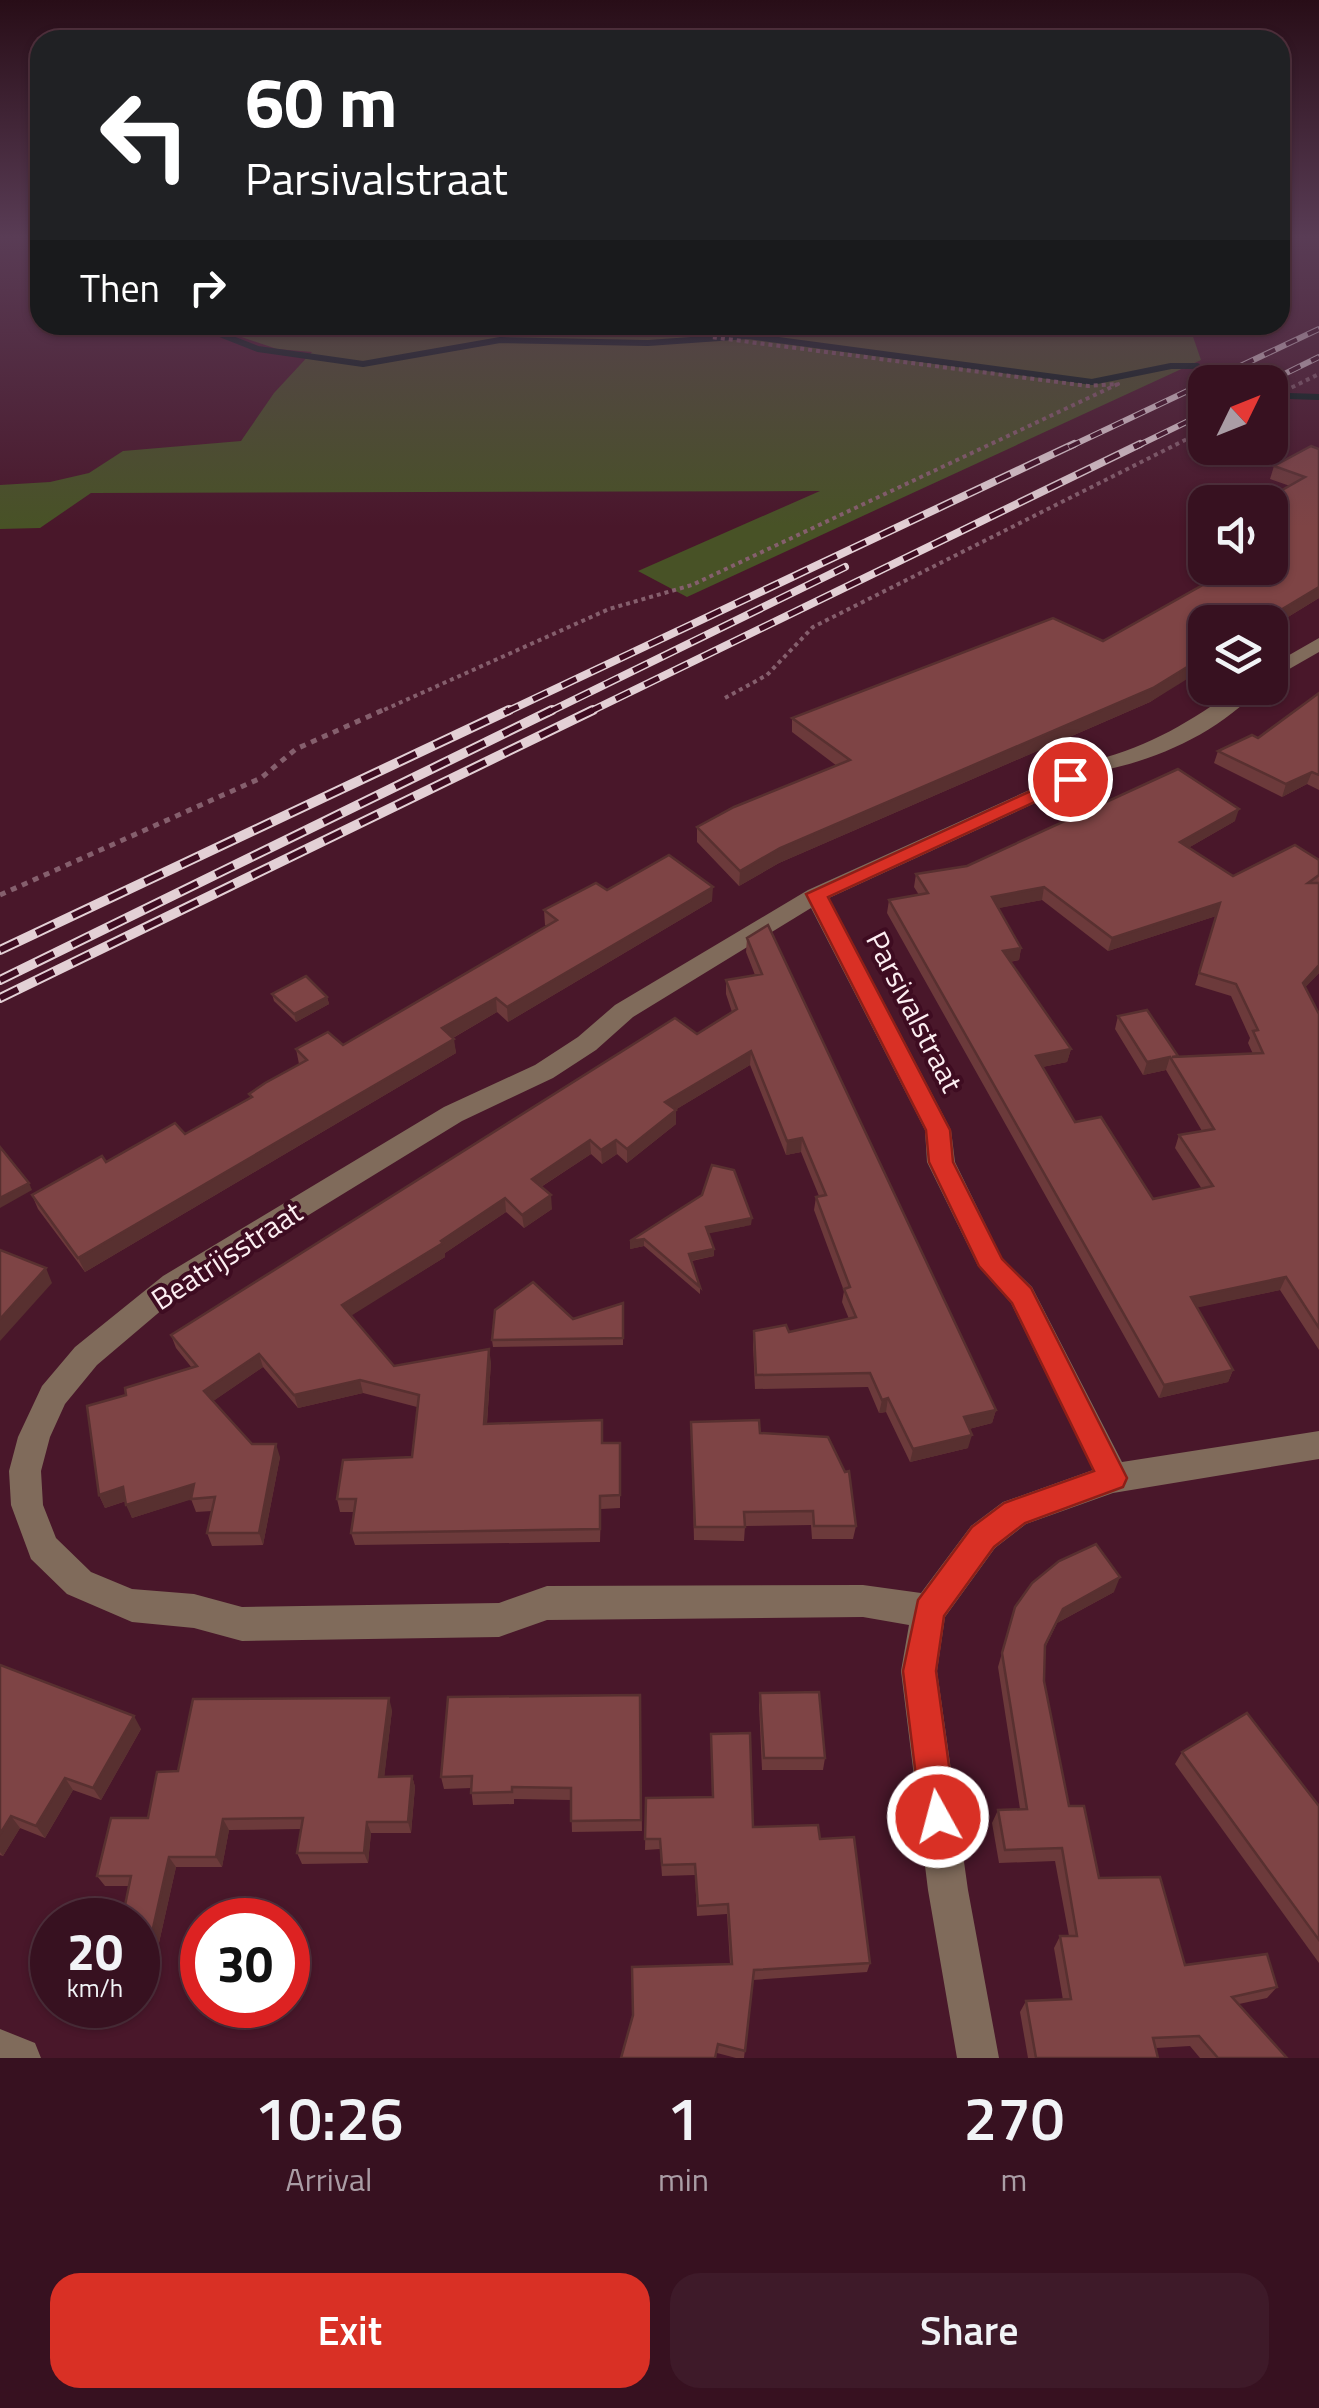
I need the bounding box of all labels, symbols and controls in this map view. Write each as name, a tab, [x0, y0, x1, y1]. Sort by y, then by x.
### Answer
text: 60 m	[245, 48, 398, 154]
icon: left	[80, 70, 210, 200]
text: Parsivalstraat	[245, 144, 508, 212]
text: Then	[80, 259, 160, 317]
icon: right	[180, 260, 235, 315]
north arrow	[1188, 365, 1288, 465]
map controls	[1188, 365, 1288, 705]
button: sound	[1188, 485, 1288, 585]
button: layers	[1188, 605, 1288, 705]
pin	[1028, 737, 1113, 822]
icon: arrive	[1043, 752, 1098, 807]
street label: Parsivalstraat	[855, 923, 975, 1100]
street label: Beatrijsstraat	[142, 1189, 312, 1321]
position arrow	[886, 1765, 990, 1869]
speed limit sign: 30	[180, 1898, 310, 2028]
text: 20	[67, 1913, 123, 1989]
text: km/h	[67, 1969, 123, 2007]
text: 10:26	[255, 2072, 403, 2163]
text: 1	[667, 2072, 700, 2163]
text: 270	[964, 2072, 1064, 2163]
text: Arrival	[286, 2155, 372, 2203]
text: min	[658, 2155, 709, 2203]
text: m	[1001, 2155, 1027, 2203]
button: Exit	[50, 2273, 650, 2388]
button: Share	[670, 2273, 1269, 2388]

